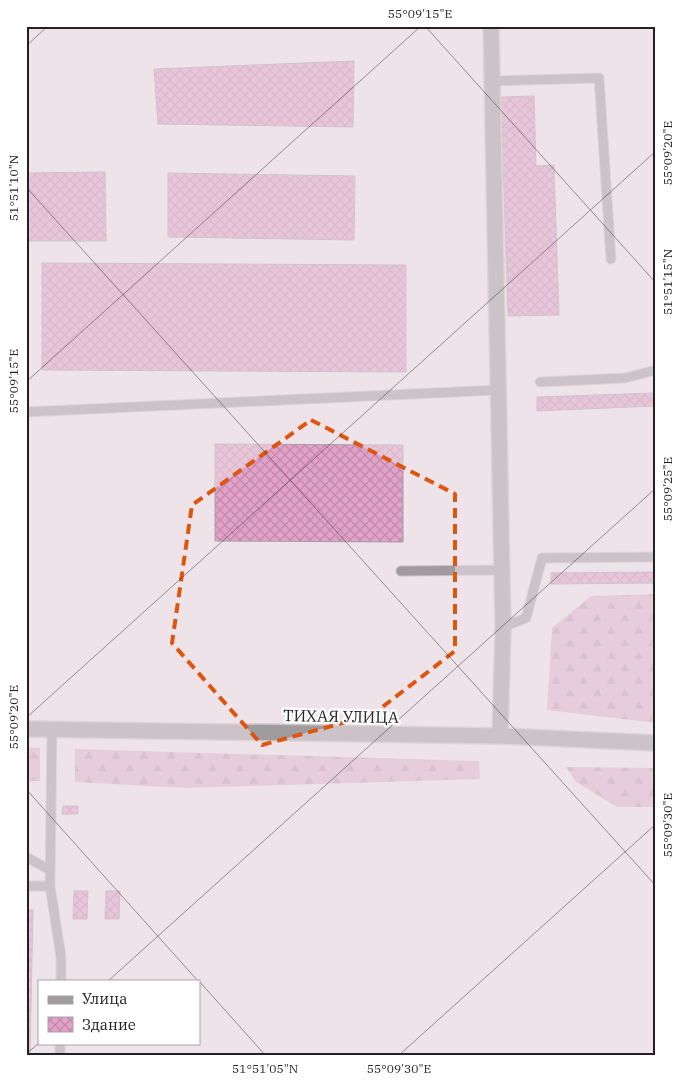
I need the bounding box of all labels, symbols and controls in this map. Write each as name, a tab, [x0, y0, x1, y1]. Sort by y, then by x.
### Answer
text: 55°09'15"E	[388, 6, 452, 21]
text: 55°09'20"E	[660, 121, 675, 185]
text: 51°51'10"N	[6, 155, 21, 221]
text: 51°51'15"N	[660, 249, 675, 315]
text: 55°09'15"E	[6, 349, 21, 413]
text: 55°09'25"E	[660, 457, 675, 521]
text: 55°09'20"E	[6, 685, 21, 749]
street label: ТИХАЯ УЛИЦА	[283, 705, 399, 727]
text: 55°09'30"E	[660, 793, 675, 857]
legend	[38, 980, 200, 1044]
text: Улица	[82, 989, 127, 1008]
text: Здание	[82, 1015, 136, 1034]
text: 51°51'05"N	[232, 1061, 298, 1076]
text: 55°09'30"E	[367, 1061, 431, 1076]

